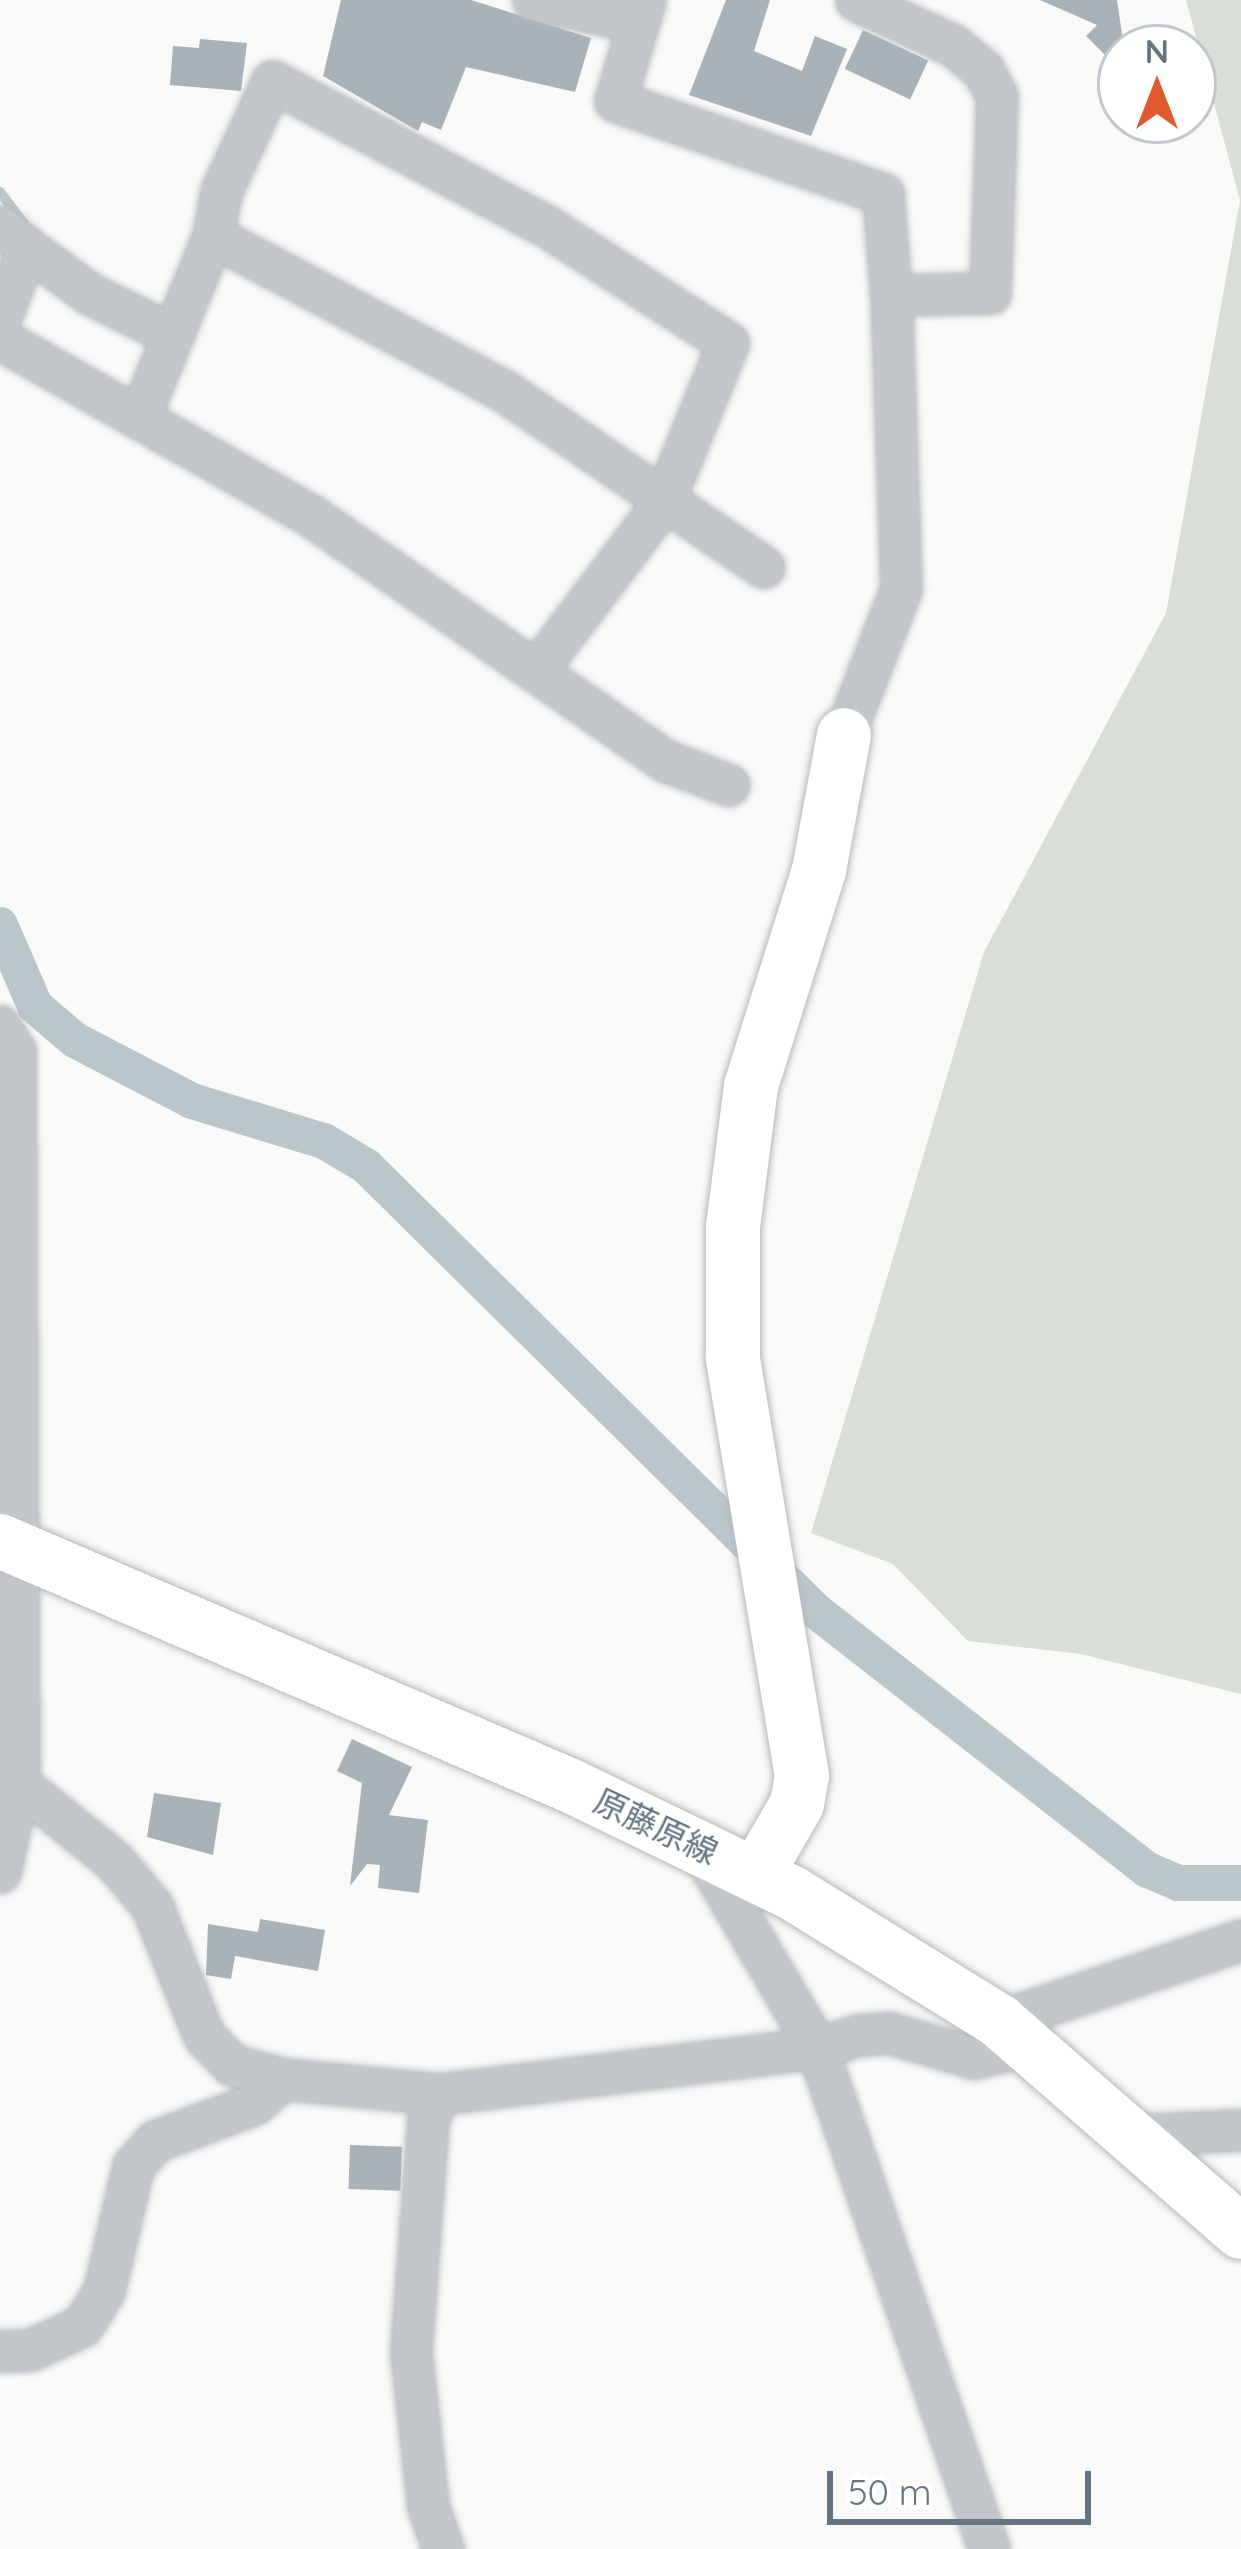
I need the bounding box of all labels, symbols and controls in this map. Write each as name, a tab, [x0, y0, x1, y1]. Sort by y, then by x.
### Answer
north arrow	[1097, 24, 1217, 144]
text: N	[1145, 30, 1169, 71]
street label: 原藤原線	[588, 1780, 724, 1872]
scale bar	[833, 2447, 1097, 2521]
text: 50 m	[848, 2469, 932, 2514]

